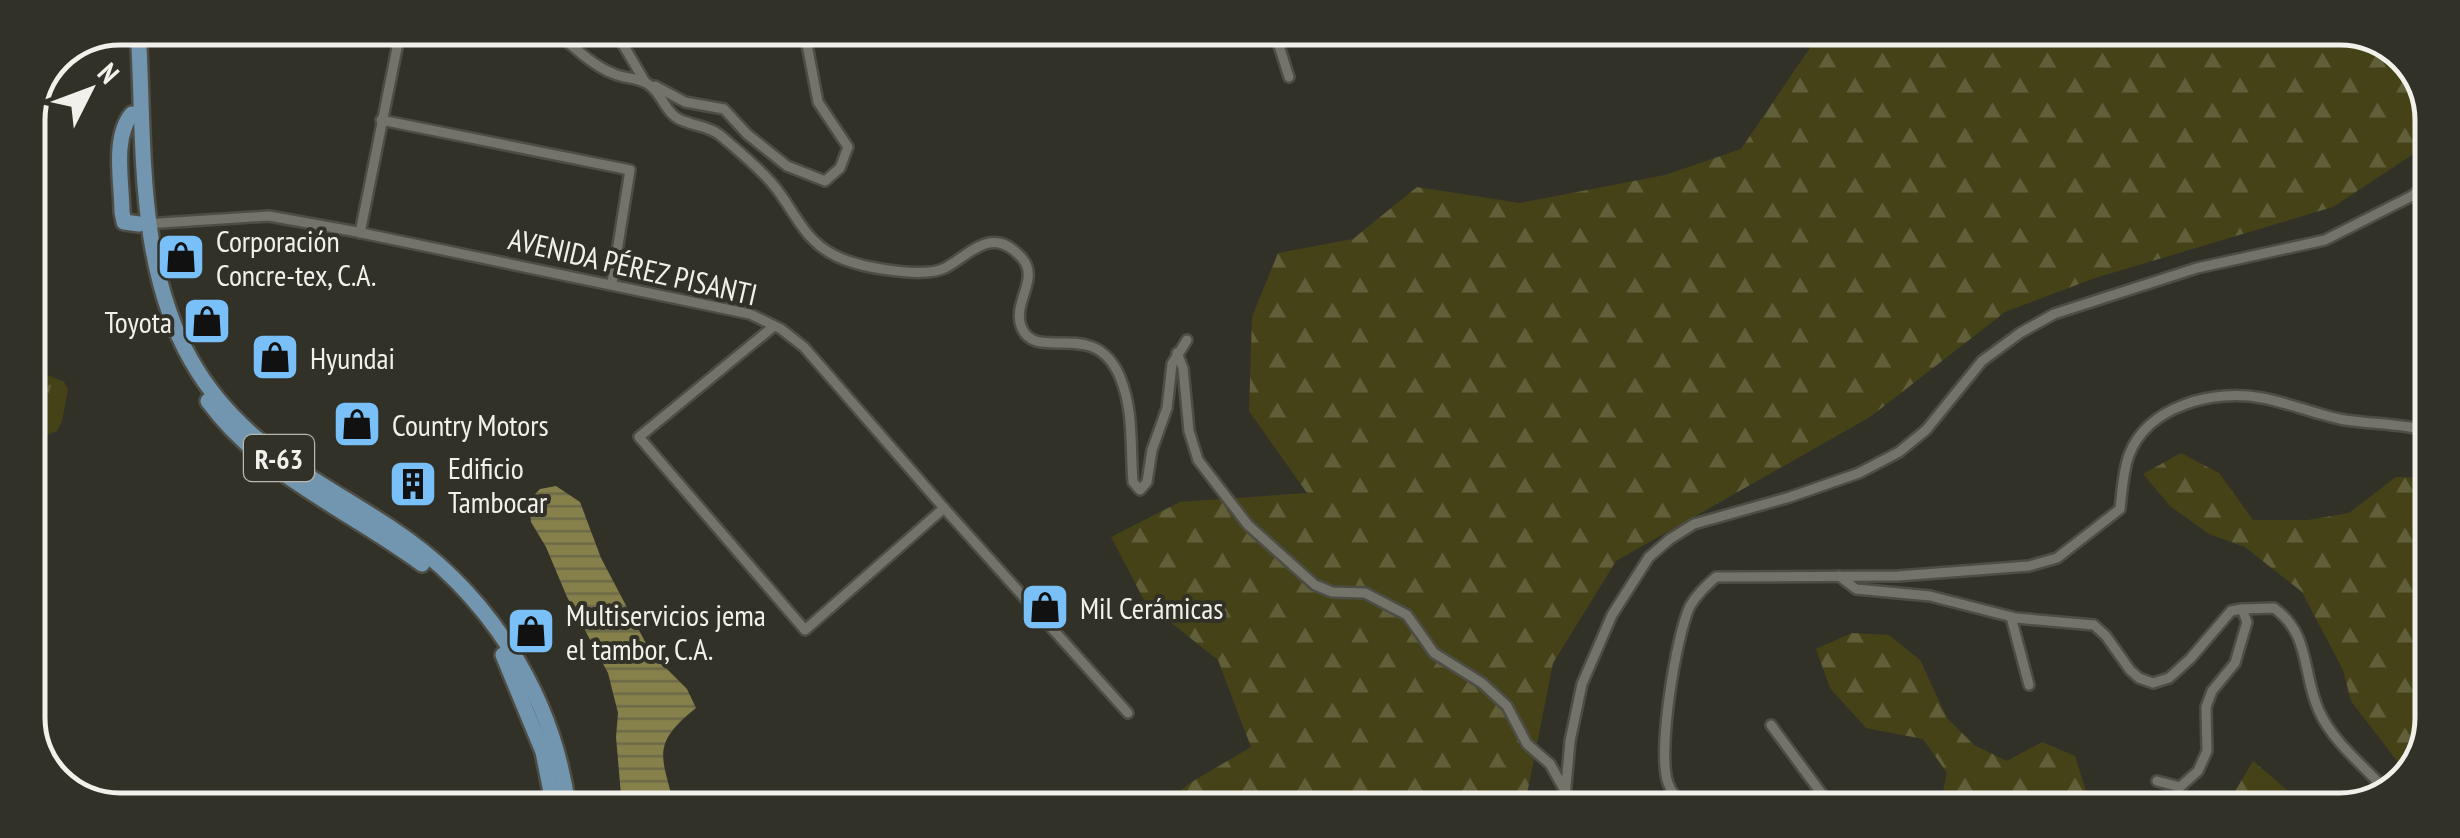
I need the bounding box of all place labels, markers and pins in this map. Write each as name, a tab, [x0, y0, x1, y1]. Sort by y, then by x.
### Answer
place label: Corporación Concre-tex, C.A.	[216, 221, 376, 294]
shop icon: Corporación Concre-tex, C.A.	[155, 231, 207, 283]
shop icon: Toyota	[181, 295, 233, 347]
place label: Toyota	[105, 302, 172, 341]
shop icon: Hyundai	[249, 331, 301, 383]
place label: Hyundai	[310, 338, 395, 377]
shop icon: Country Motors	[331, 398, 383, 450]
place label: Country Motors	[392, 405, 549, 444]
place label: Edificio Tambocar	[448, 448, 548, 521]
building icon: Edificio Tambocar	[387, 458, 439, 510]
shop icon: Mil Cerámicas	[1019, 581, 1071, 633]
place label: Mil Cerámicas	[1080, 588, 1223, 627]
place label: Multiservicios jema el tambor, C.A.	[566, 595, 766, 668]
shop icon: Multiservicios jema el tambor, C.A.	[505, 605, 557, 657]

